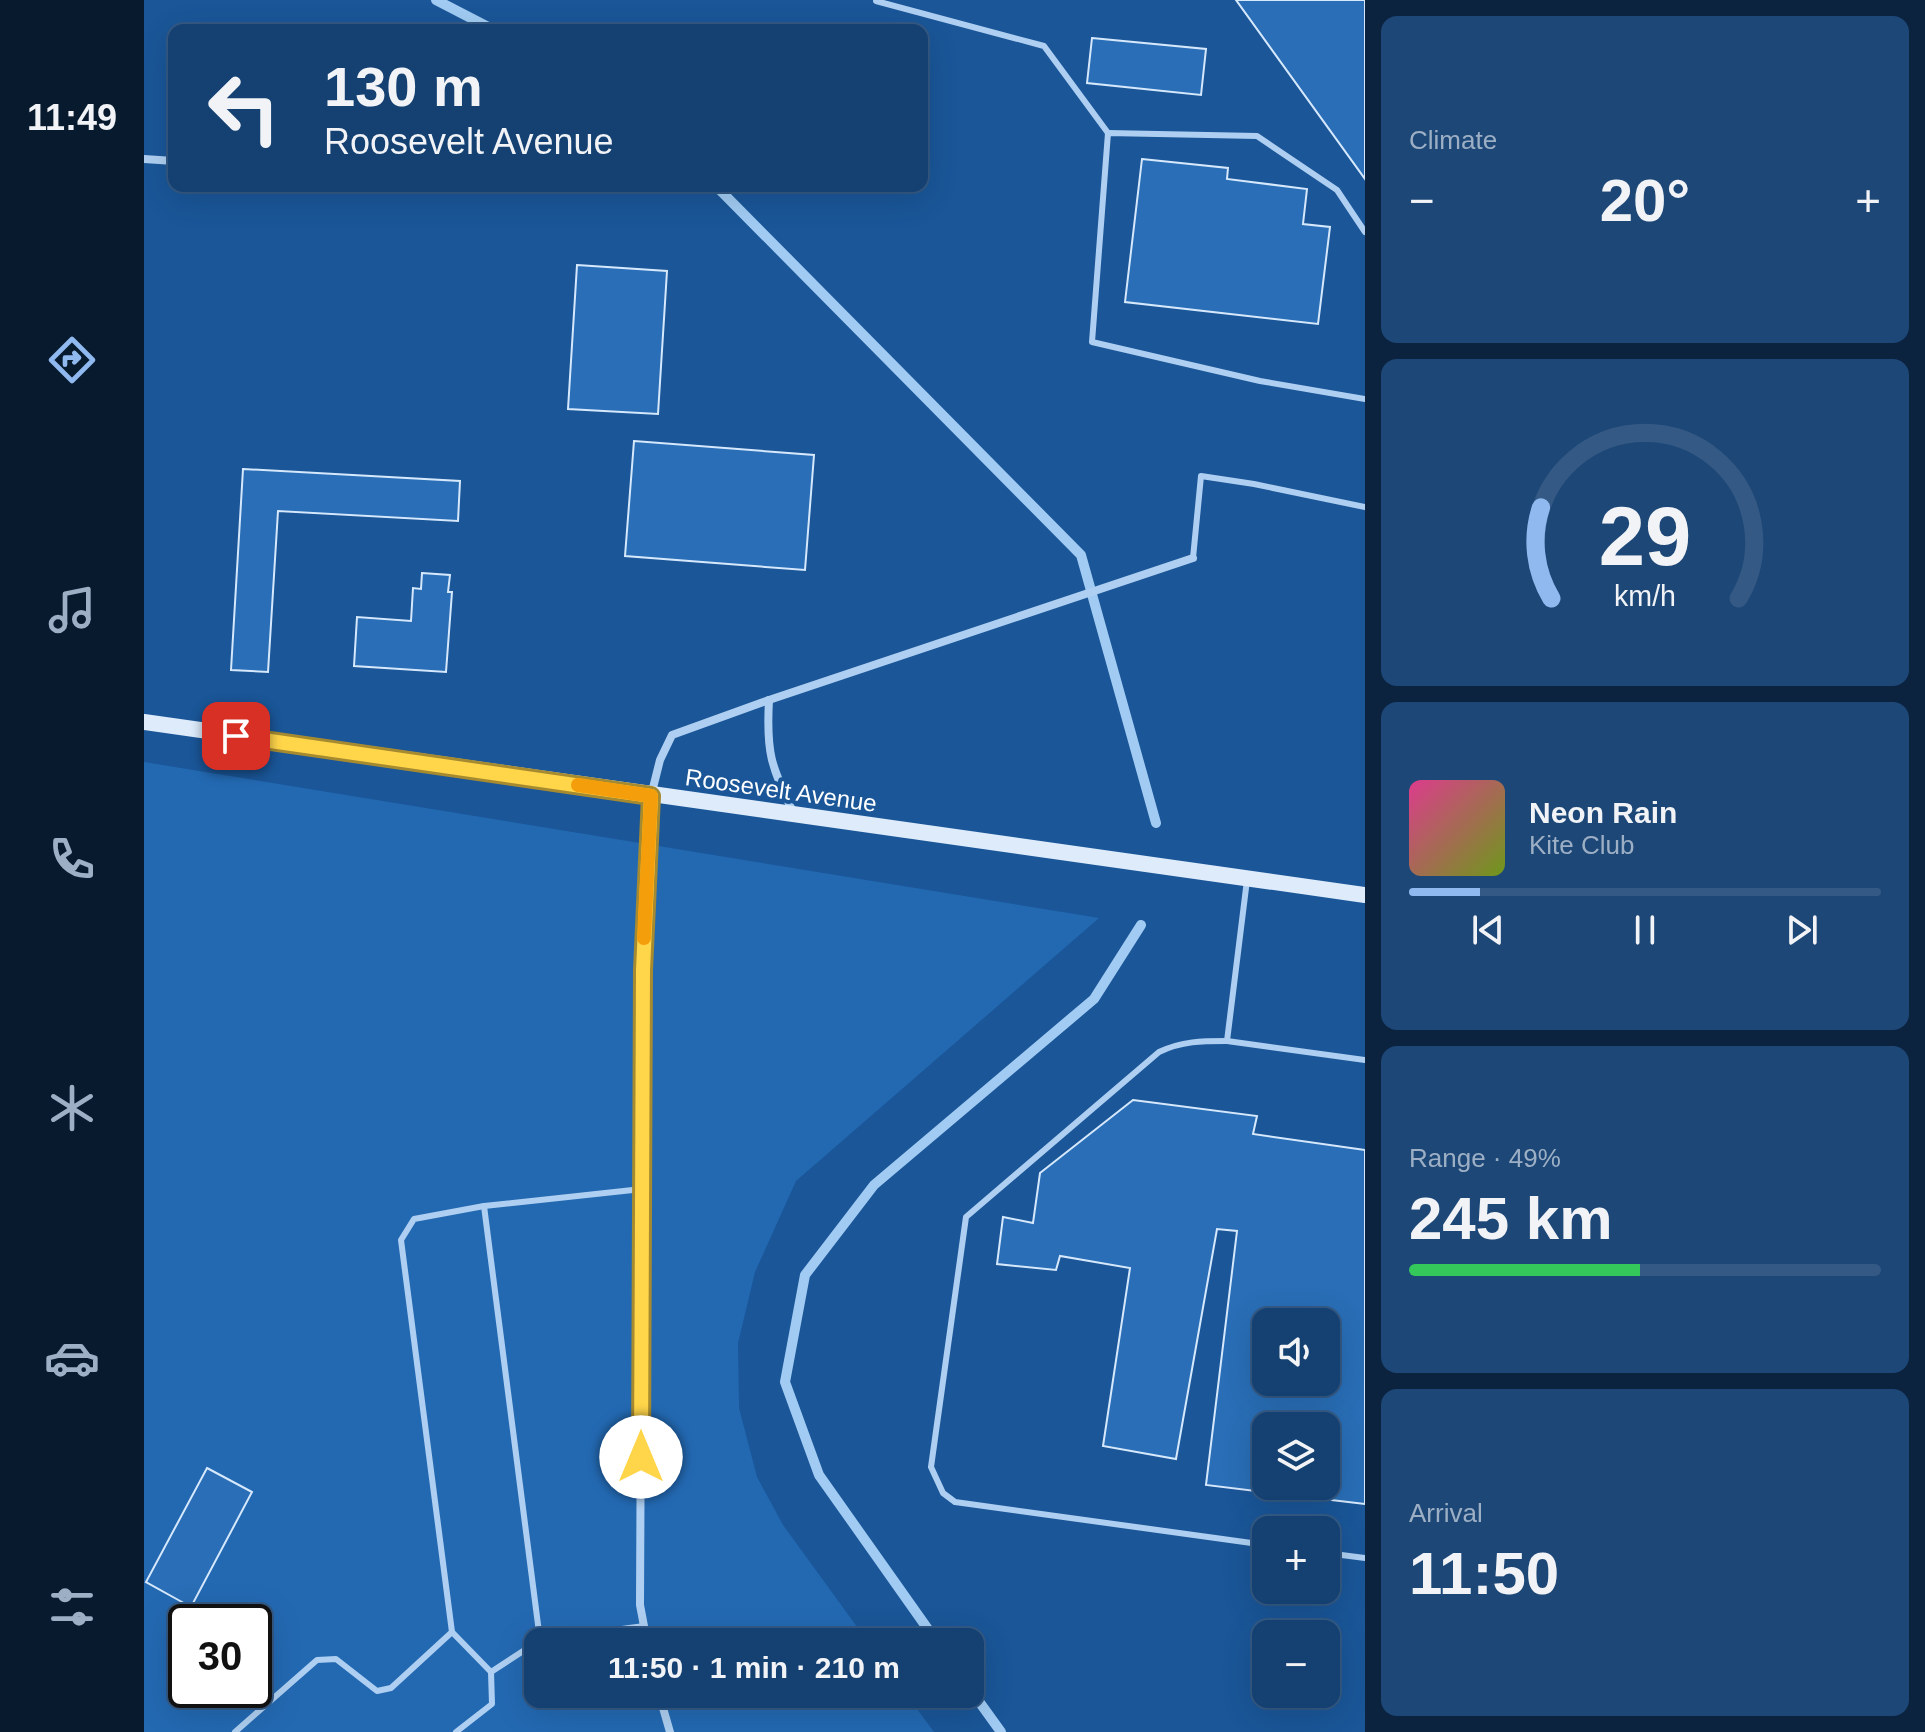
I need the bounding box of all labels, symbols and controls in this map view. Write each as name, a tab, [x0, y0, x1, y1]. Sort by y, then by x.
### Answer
text: 130 m	[324, 55, 483, 118]
icon: left	[192, 56, 296, 160]
text: 11:49	[27, 97, 117, 138]
text: Roosevelt Avenue	[324, 121, 614, 162]
text: Climate	[1409, 125, 1497, 155]
text: 20°	[1600, 167, 1690, 234]
text: −	[1409, 176, 1435, 225]
text: +	[1855, 176, 1881, 225]
icon: directions	[44, 332, 100, 388]
text: 29	[1599, 489, 1691, 582]
text: km/h	[1614, 580, 1676, 612]
icon: music	[44, 582, 100, 638]
pin	[202, 702, 270, 770]
icon: arrive	[214, 714, 258, 758]
street label: Roosevelt Avenue	[684, 763, 878, 817]
text: Neon Rain	[1529, 796, 1677, 829]
text: Kite Club	[1529, 830, 1635, 860]
icon: phone	[44, 831, 100, 887]
icon: previous	[1466, 908, 1510, 952]
icon: pause	[1623, 908, 1667, 952]
icon: next	[1780, 908, 1824, 952]
icon: climate	[44, 1080, 100, 1136]
text: Range · 49%	[1409, 1143, 1561, 1173]
text: 245 km	[1409, 1185, 1613, 1252]
map controls	[1252, 1308, 1340, 1708]
button: sound	[1252, 1308, 1340, 1396]
icon: car	[44, 1330, 100, 1386]
button: layers	[1252, 1412, 1340, 1500]
position arrow	[599, 1415, 683, 1499]
text: Arrival	[1409, 1498, 1483, 1528]
button: +	[1252, 1516, 1340, 1604]
text: 11:50	[1409, 1540, 1559, 1607]
icon: filters	[44, 1579, 100, 1635]
speed limit sign: 30	[168, 1604, 272, 1708]
button: −	[1252, 1620, 1340, 1708]
text: 11:50 · 1 min · 210 m	[608, 1651, 900, 1684]

